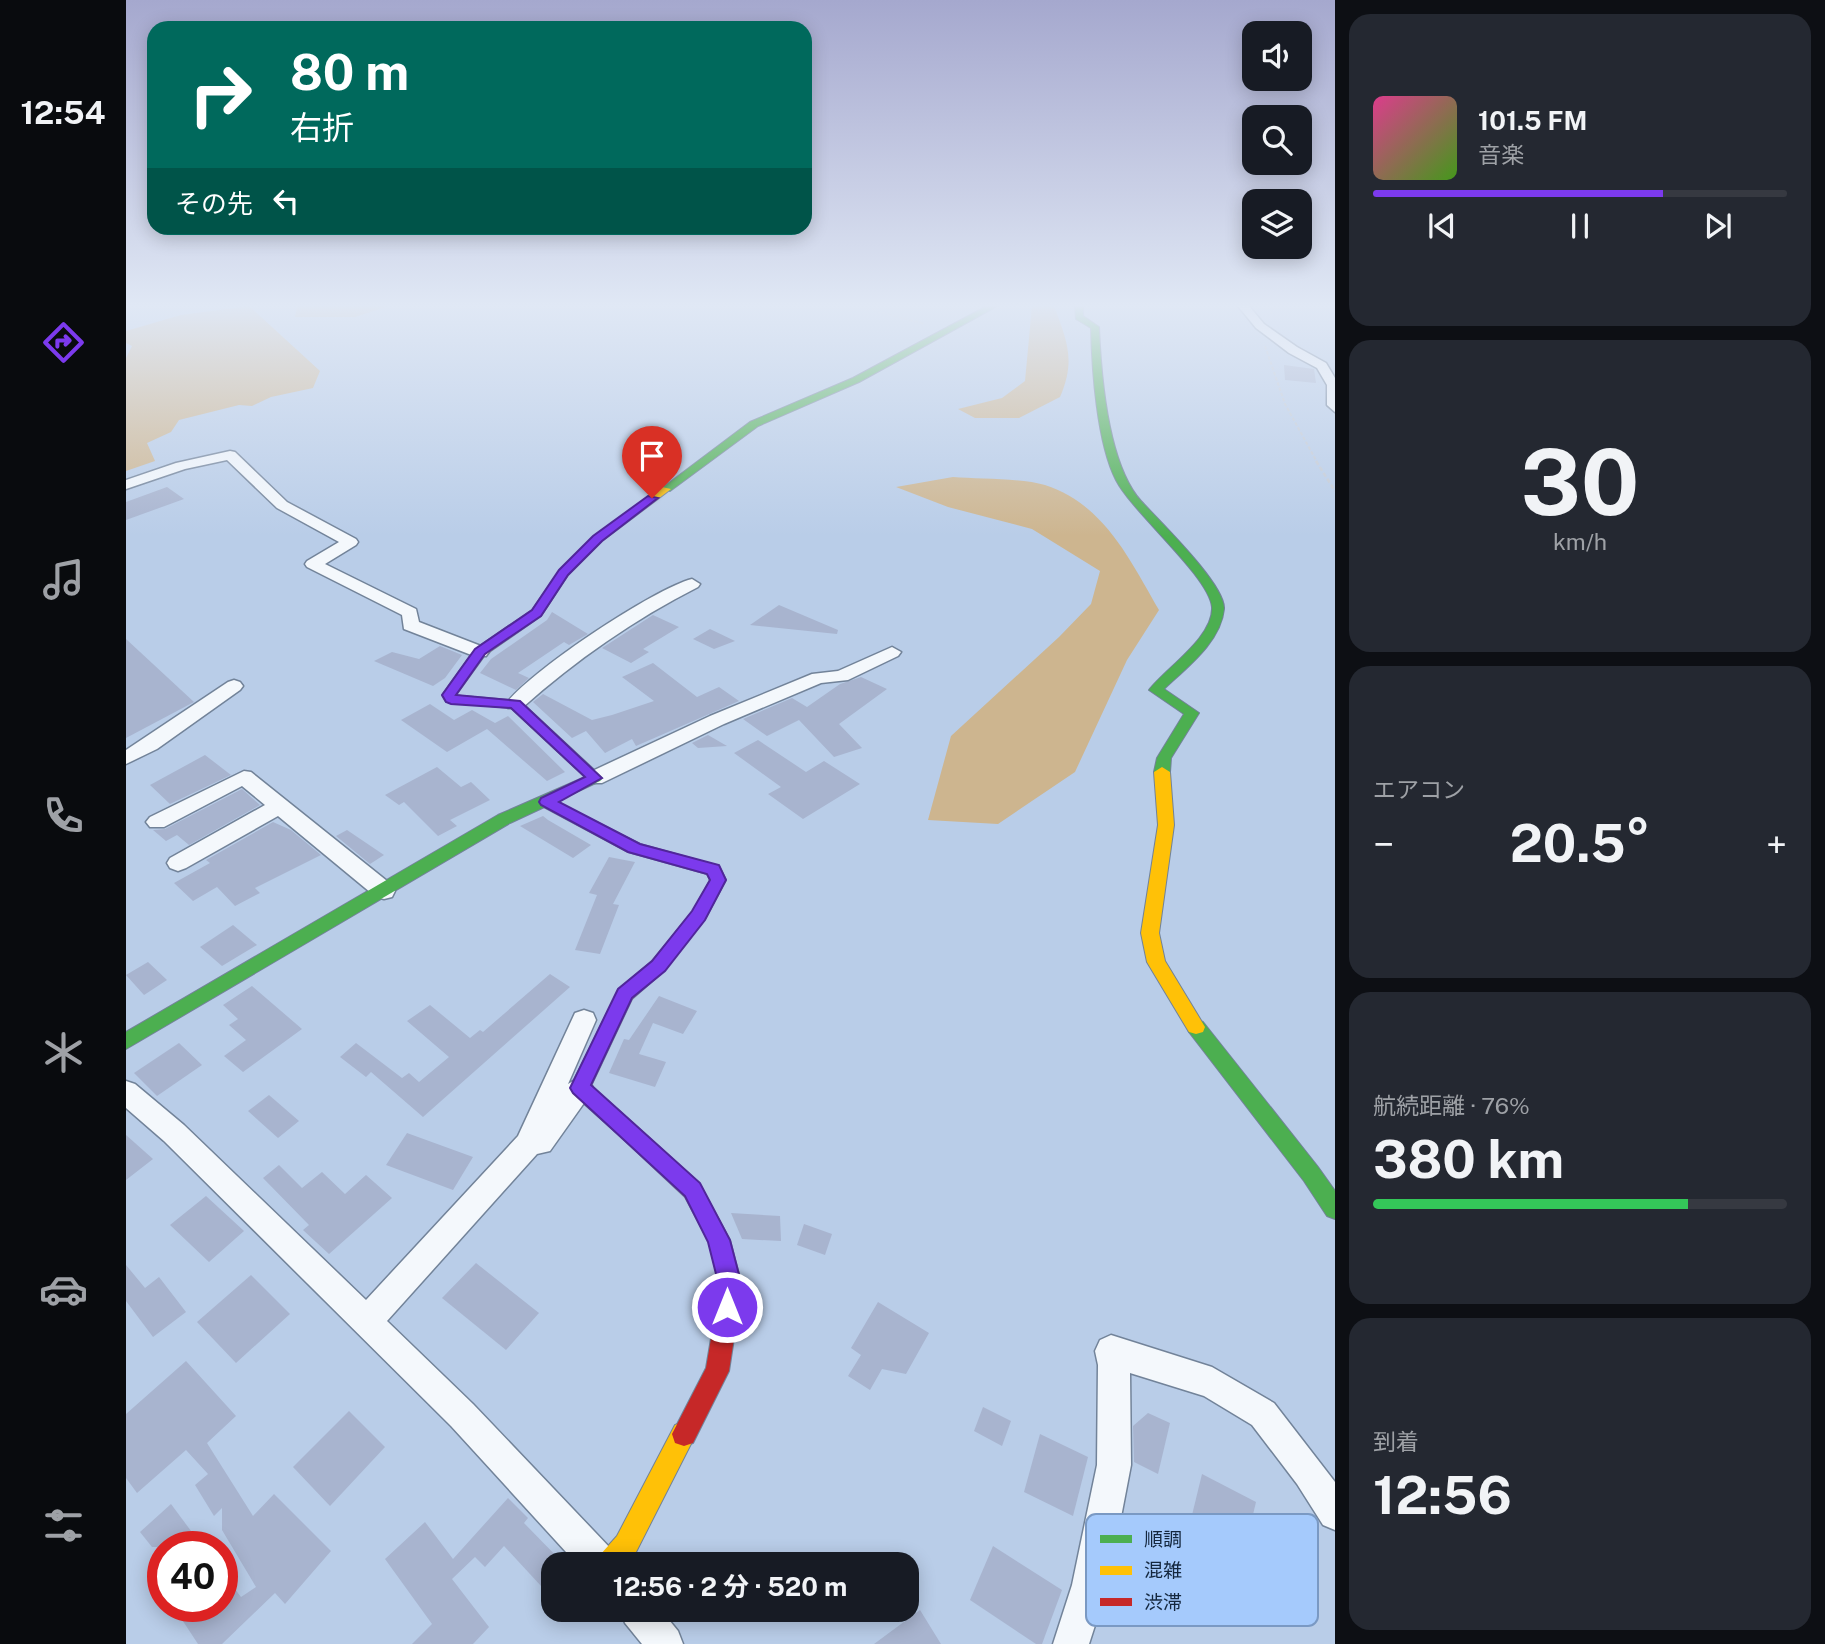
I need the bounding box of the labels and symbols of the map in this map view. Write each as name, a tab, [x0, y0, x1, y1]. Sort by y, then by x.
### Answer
pin	[622, 426, 682, 498]
position arrow	[690, 1270, 764, 1344]
legend	[1086, 1514, 1318, 1626]
text: 順調	[1144, 1528, 1182, 1550]
speed limit sign: 40	[147, 1531, 238, 1622]
text: 混雑	[1144, 1559, 1182, 1581]
text: 渋滞	[1144, 1591, 1182, 1613]

